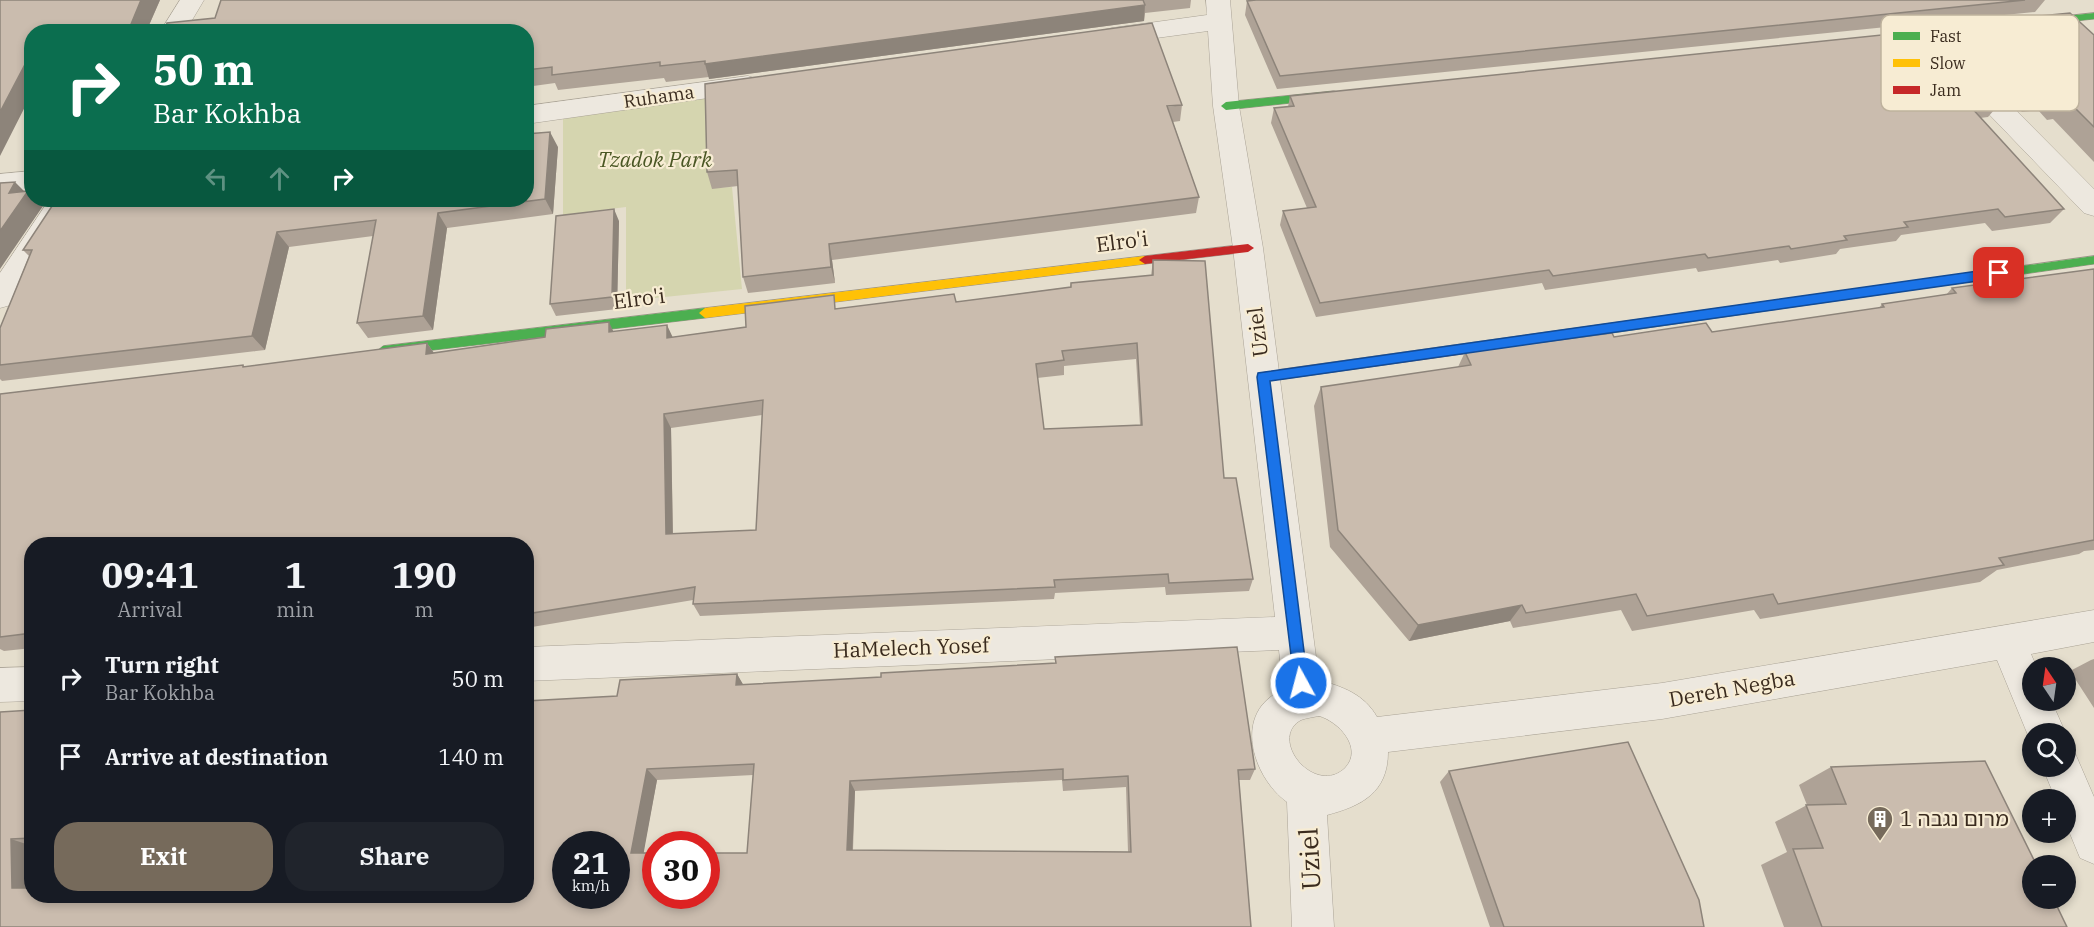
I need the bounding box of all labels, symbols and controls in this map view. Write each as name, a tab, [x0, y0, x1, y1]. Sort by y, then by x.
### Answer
legend	[1881, 15, 2079, 111]
text: Fast	[1930, 26, 1962, 46]
text: 50 m	[153, 42, 254, 97]
icon: right	[54, 48, 132, 126]
text: Slow	[1930, 53, 1966, 73]
street label: Ruhama	[622, 80, 696, 113]
text: Jam	[1930, 80, 1961, 100]
text: Bar Kokhba	[153, 95, 301, 130]
park label: Tzadok Park	[598, 145, 713, 173]
icon: left	[200, 162, 233, 195]
icon: ahead	[263, 162, 296, 195]
icon: right	[326, 162, 359, 195]
street label: Elro'i	[1094, 224, 1149, 258]
pin	[1973, 247, 2024, 298]
icon: arrive	[1982, 256, 2015, 289]
street label: Elro'i	[611, 281, 666, 315]
street label: Uziel	[1240, 306, 1274, 359]
text: 09:41	[101, 551, 199, 598]
text: 1	[284, 551, 306, 598]
text: 190	[392, 551, 457, 598]
text: Arrival	[118, 596, 183, 623]
text: min	[276, 596, 314, 623]
text: m	[415, 596, 434, 623]
street label: HaMelech Yosef	[832, 630, 991, 664]
text: Turn right	[105, 650, 219, 679]
position arrow	[1269, 651, 1333, 715]
north arrow	[2022, 657, 2076, 711]
map controls	[2022, 657, 2076, 909]
icon: right	[54, 662, 87, 695]
street label: Dereh Negba	[1666, 663, 1797, 713]
text: 50 m	[452, 664, 504, 693]
text: Bar Kokhba	[105, 679, 215, 706]
button: search	[2022, 723, 2076, 777]
icon: arrive	[54, 740, 87, 773]
text: Arrive at destination	[105, 742, 328, 771]
text: 140 m	[438, 742, 504, 771]
button: +	[2022, 789, 2076, 843]
building icon: מרום נגבה 1	[1865, 804, 1895, 842]
place label: מרום נגבה 1	[1900, 804, 2009, 832]
button: Exit	[54, 822, 273, 891]
button: Share	[285, 822, 504, 891]
street label: Uziel	[1290, 827, 1328, 891]
speed limit sign: 30	[642, 831, 720, 909]
text: 21	[573, 843, 609, 882]
button: −	[2022, 855, 2076, 909]
text: km/h	[572, 876, 610, 895]

